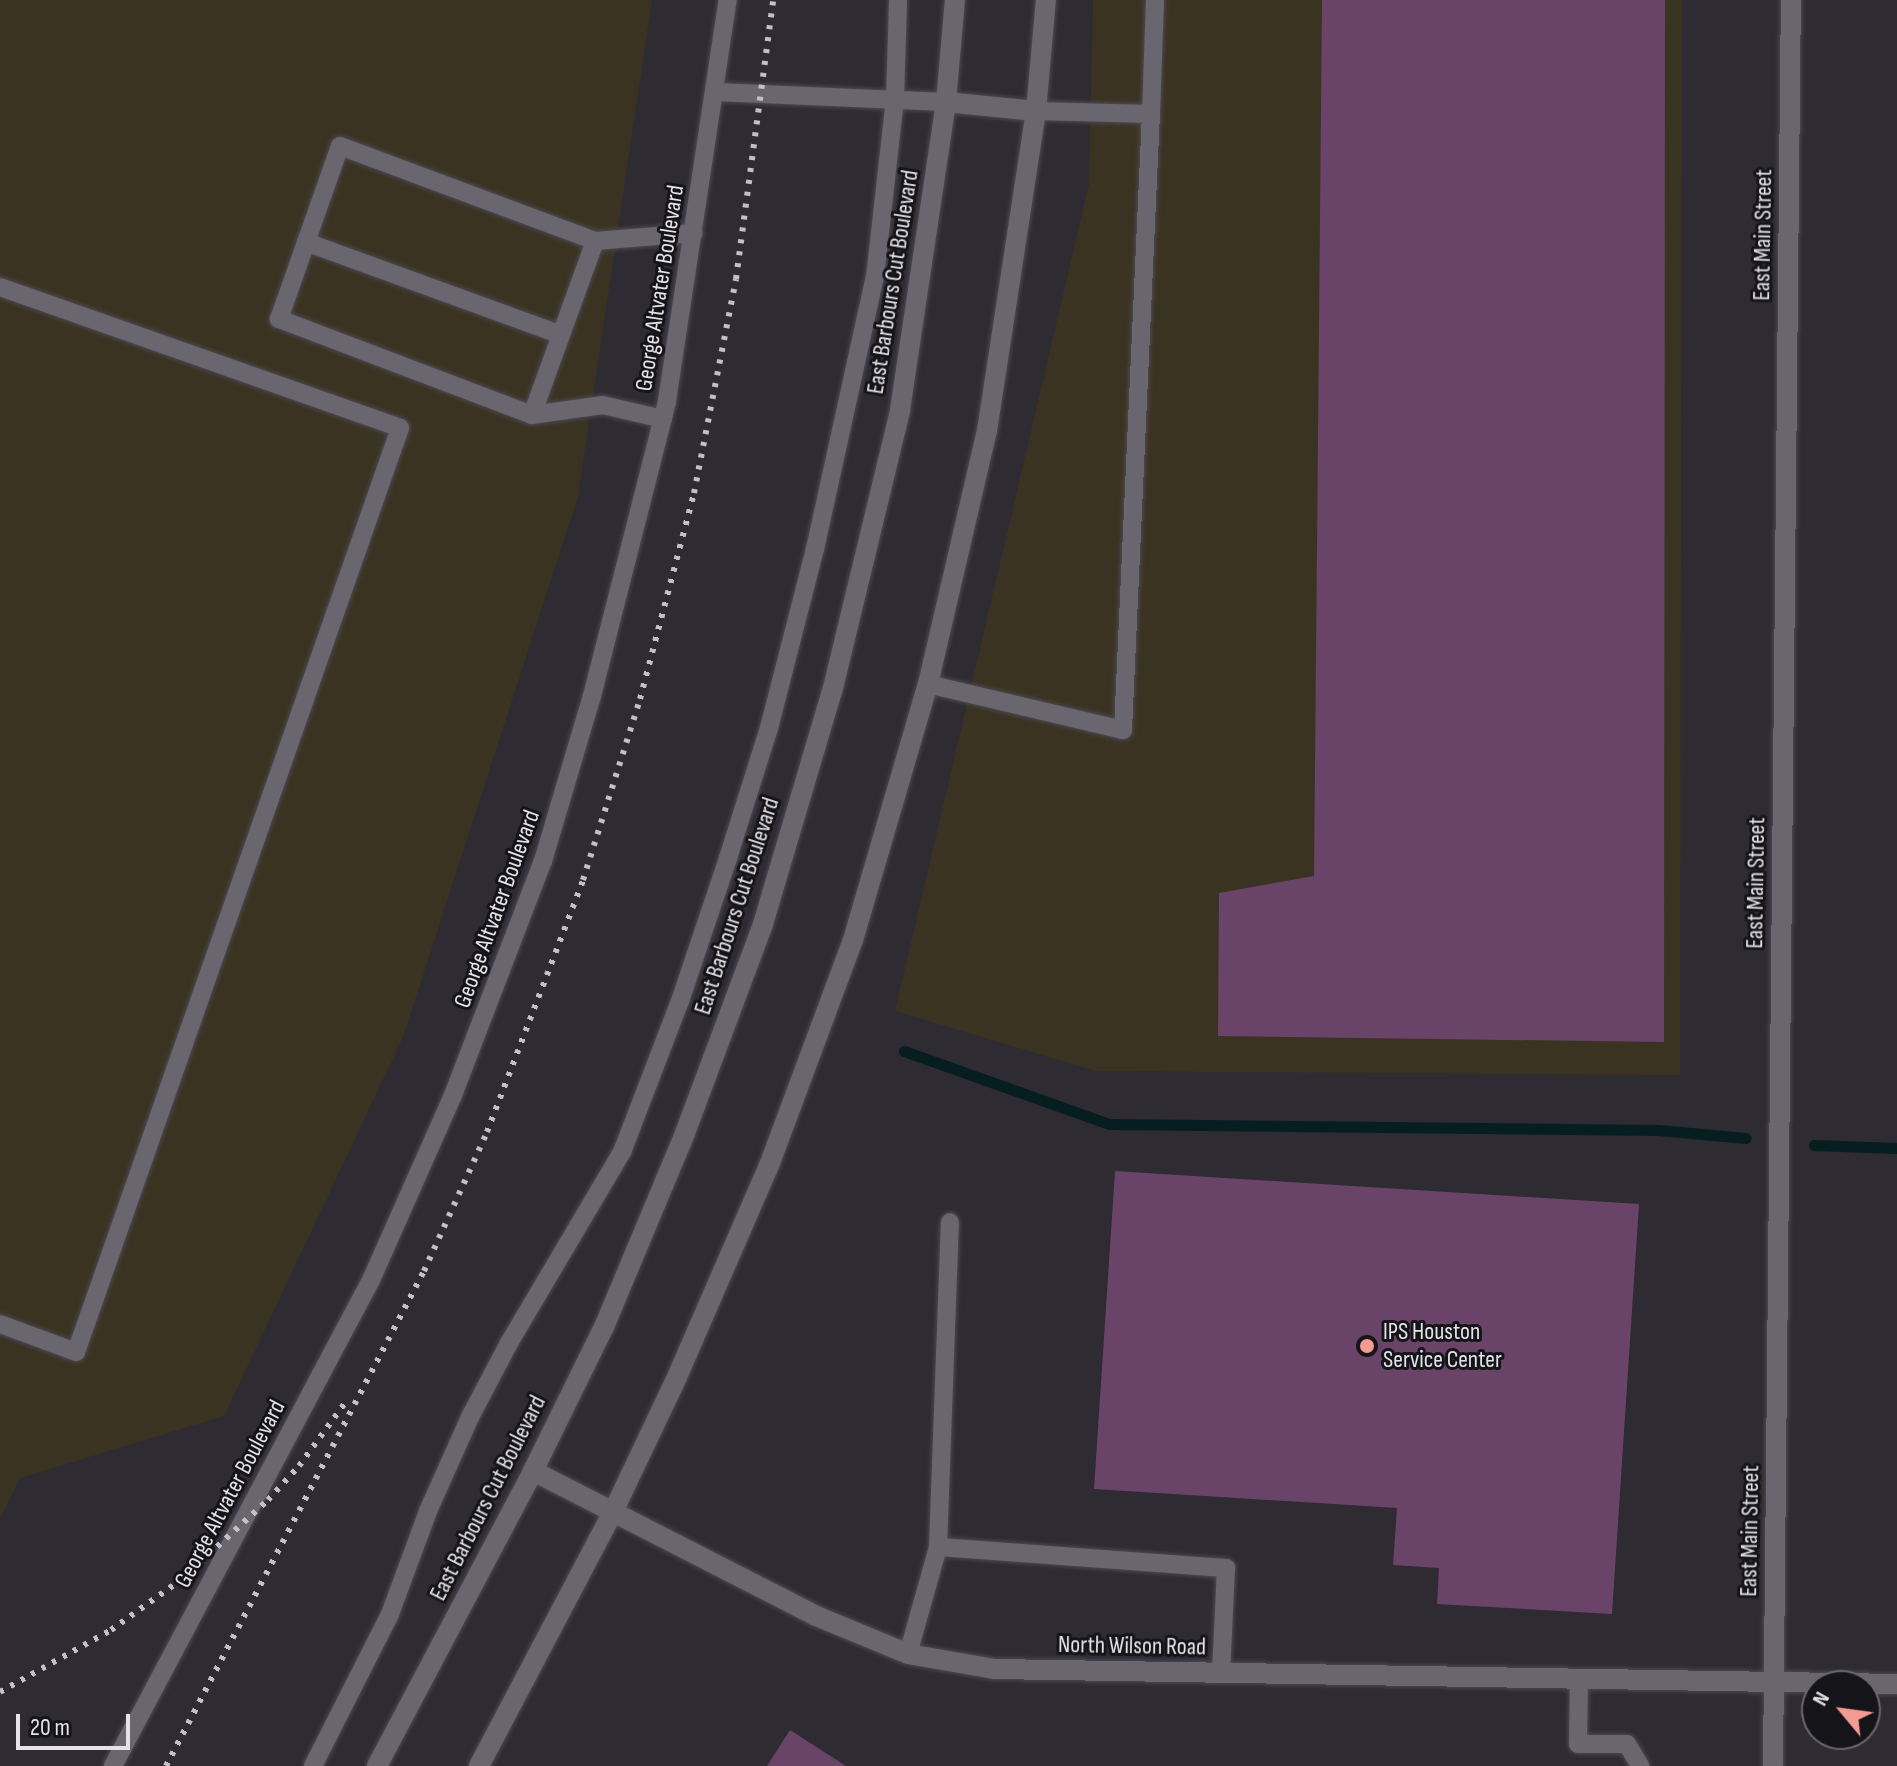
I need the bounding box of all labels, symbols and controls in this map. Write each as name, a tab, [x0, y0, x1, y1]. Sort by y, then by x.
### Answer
street label: East Barbours Cut Boulevard	[861, 168, 925, 396]
street label: East Main Street	[1747, 169, 1779, 301]
street label: George Altvater Boulevard	[629, 183, 691, 393]
street label: East Barbours Cut Boulevard	[688, 794, 786, 1018]
street label: George Altvater Boulevard	[448, 806, 546, 1012]
street label: East Main Street	[1740, 817, 1772, 949]
place label: IPS Houston Service Center	[1383, 1318, 1502, 1374]
marker: IPS Houston Service Center	[1358, 1337, 1376, 1355]
street label: East Barbours Cut Boulevard	[424, 1391, 552, 1605]
street label: George Altvater Boulevard	[168, 1395, 292, 1593]
street label: East Main Street	[1734, 1465, 1766, 1597]
street label: North Wilson Road	[1058, 1630, 1206, 1662]
north arrow	[1801, 1670, 1881, 1750]
text: N	[1807, 1687, 1836, 1711]
scale bar	[20, 1698, 134, 1748]
text: 20 m	[30, 1713, 70, 1742]

